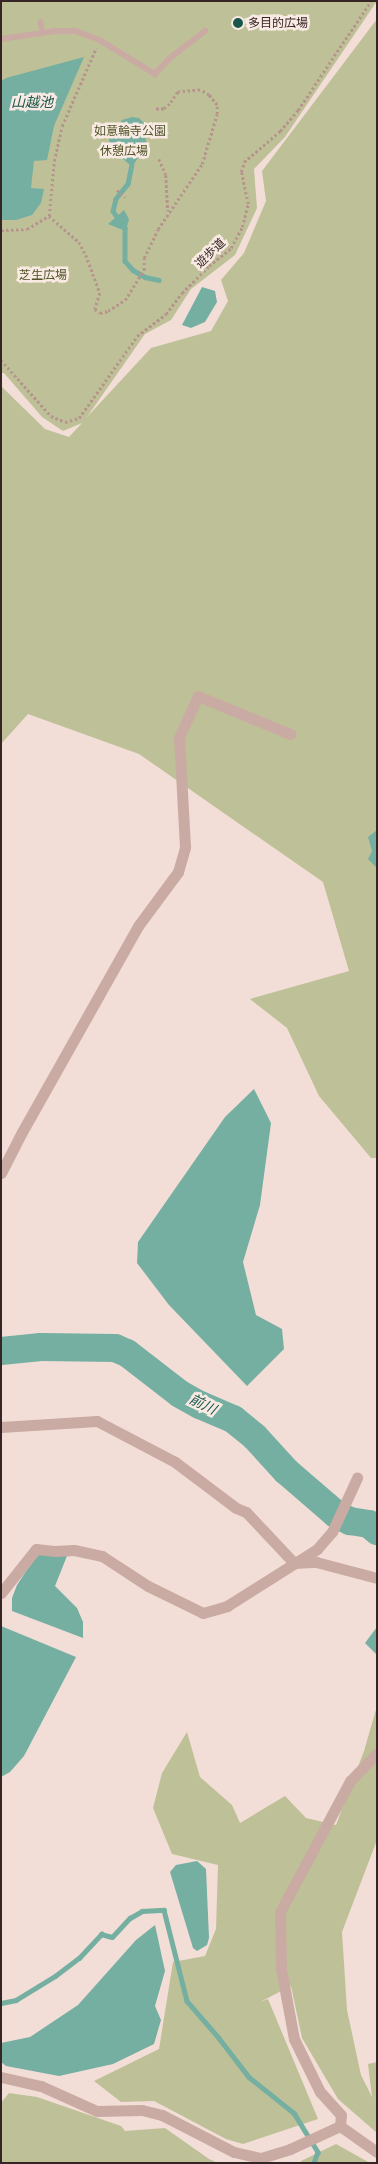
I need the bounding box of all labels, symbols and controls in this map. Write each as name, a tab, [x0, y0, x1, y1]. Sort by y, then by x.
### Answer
place label: 多目的広場	[248, 16, 308, 30]
marker: 多目的広場	[232, 17, 244, 29]
water label: 山越池	[11, 94, 53, 110]
park label: 如意輪寺公園	[94, 124, 166, 138]
park label: 休憩広場	[100, 144, 148, 158]
street label: 遊歩道	[192, 235, 228, 271]
park label: 芝生広場	[19, 268, 67, 282]
water label: 前川	[187, 1390, 219, 1418]

